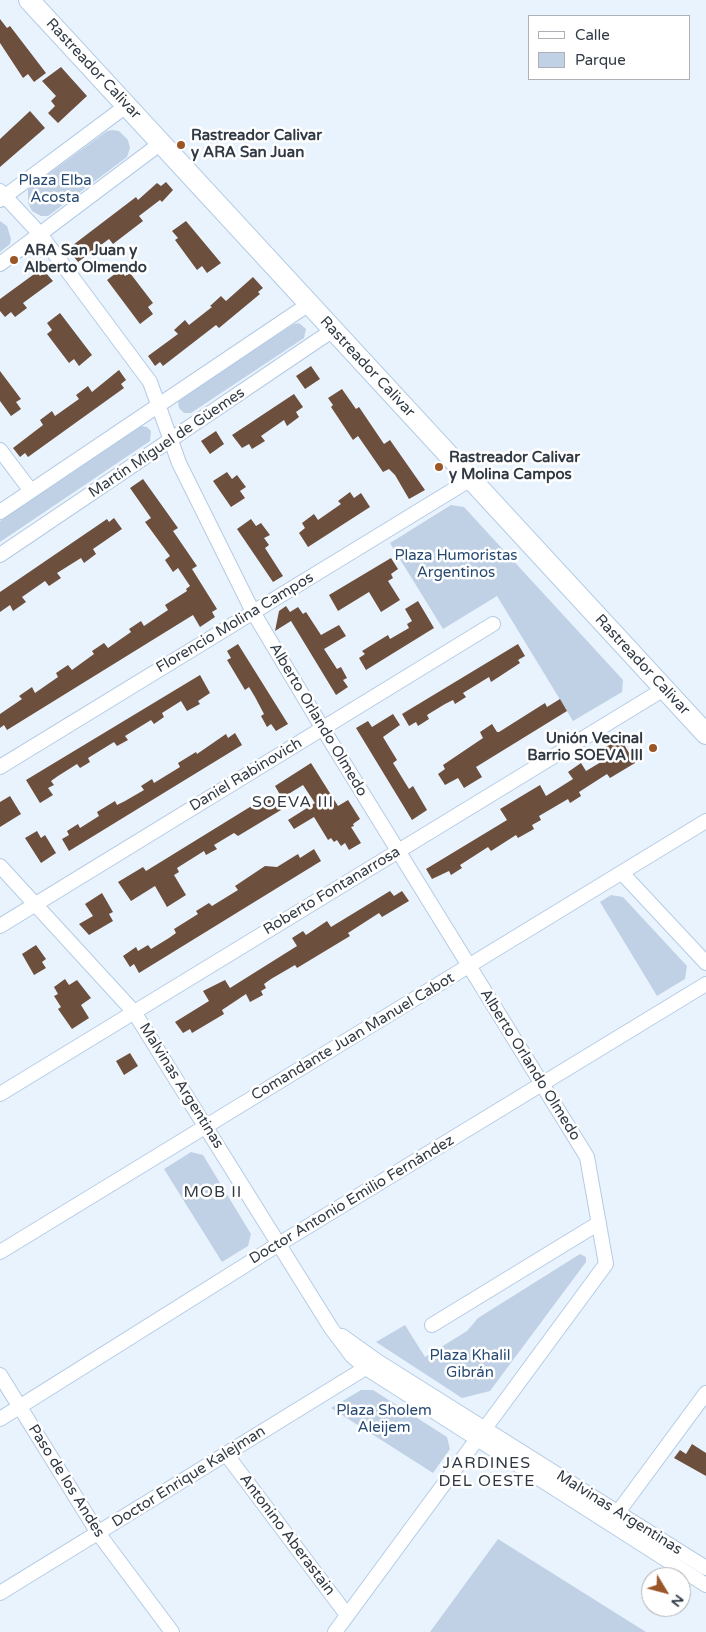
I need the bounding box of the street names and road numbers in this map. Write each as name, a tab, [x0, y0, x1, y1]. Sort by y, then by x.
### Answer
street label: Rastreador Calivar	[42, 15, 144, 123]
street label: Rastreador Calivar	[316, 313, 418, 421]
street label: Martín Miguel de Güemes	[86, 384, 248, 502]
street label: Florencio Molina Campos	[153, 569, 317, 677]
street label: Rastreador Calivar	[591, 611, 693, 719]
street label: Alberto Orlando Olmedo	[265, 640, 371, 800]
street label: Daniel Rabinovich	[187, 734, 305, 816]
street label: Roberto Fontanarrosa	[260, 843, 404, 939]
street label: Comandante Juan Manuel Cabot	[248, 969, 458, 1105]
street label: Alberto Orlando Olmedo	[476, 986, 584, 1144]
street label: Malvinas Argentinas	[135, 1020, 227, 1152]
street label: Doctor Antonio Emilio Fernández	[246, 1132, 458, 1268]
street label: Paso de los Andes	[24, 1421, 108, 1541]
street label: Doctor Enrique Kalejman	[109, 1422, 269, 1532]
street label: Malvinas Argentinas	[553, 1467, 685, 1559]
street label: Antonino Aberastain	[236, 1471, 338, 1599]

